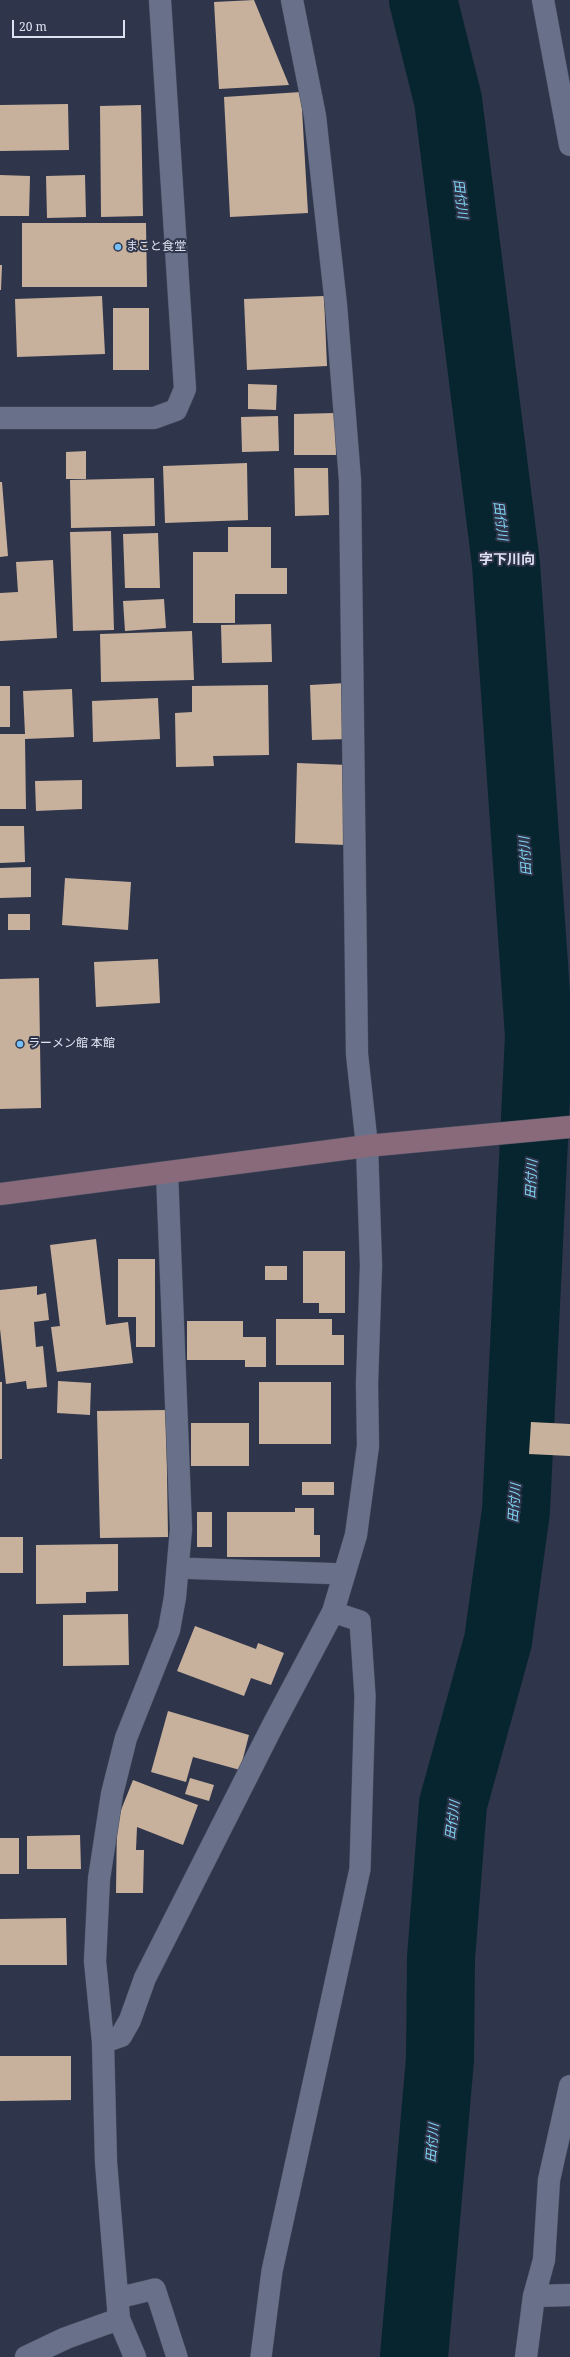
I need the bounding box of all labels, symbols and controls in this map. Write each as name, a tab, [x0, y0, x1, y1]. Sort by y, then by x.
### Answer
scale bar	[14, 12, 127, 38]
text: 20 m	[19, 18, 47, 35]
water label: 田付川	[450, 179, 470, 219]
place label: まこと食堂	[126, 240, 186, 254]
marker: まこと食堂	[113, 242, 123, 252]
water label: 田付川	[490, 501, 510, 541]
district label: 字下川向	[479, 552, 535, 568]
water label: 田付川	[517, 836, 535, 876]
place label: ラーメン館 本館	[28, 1037, 115, 1051]
marker: ラーメン館 本館	[15, 1039, 25, 1049]
water label: 田付川	[523, 1159, 541, 1199]
water label: 田付川	[506, 1483, 524, 1523]
water label: 田付川	[443, 1800, 463, 1840]
water label: 田付川	[424, 2123, 442, 2163]

